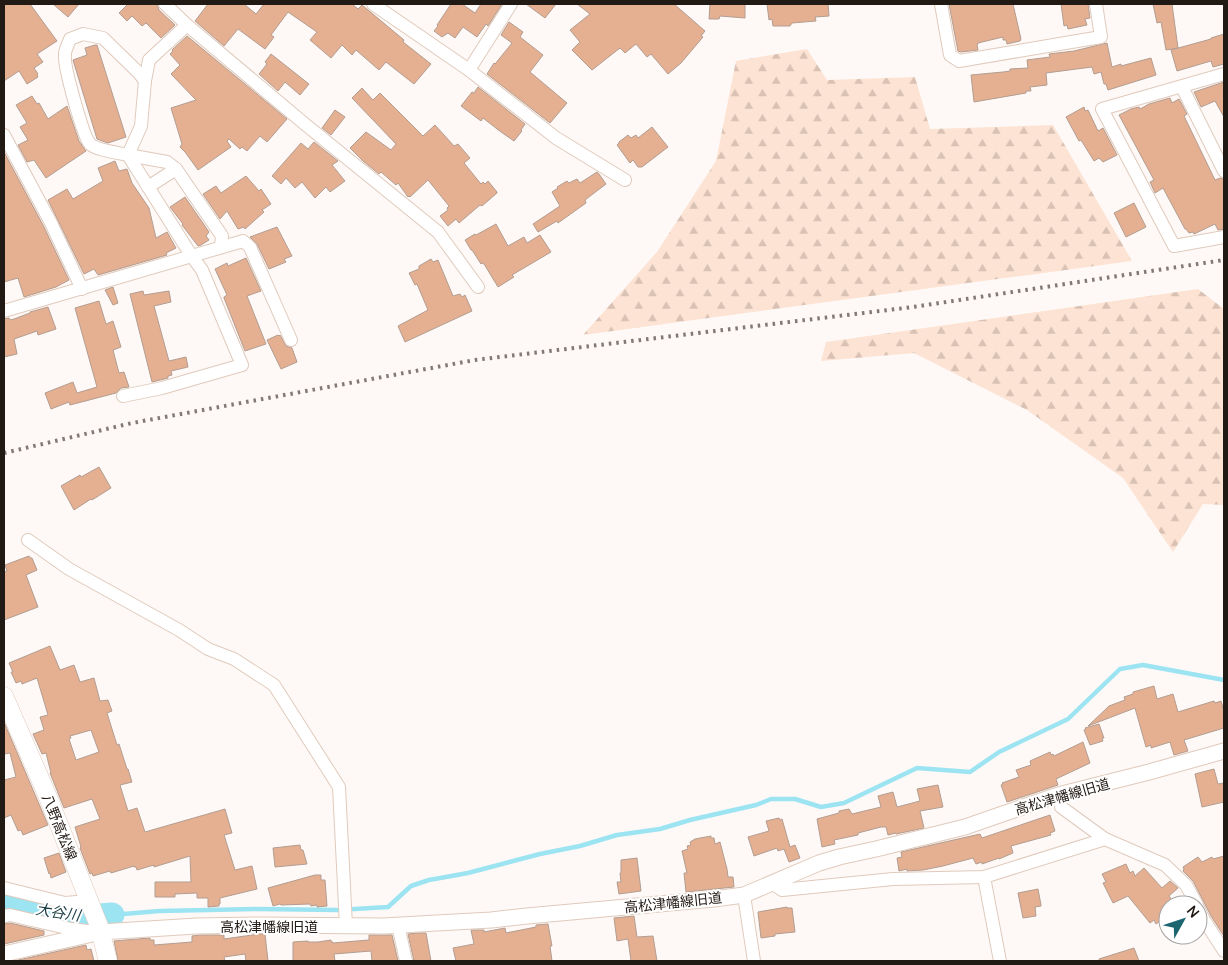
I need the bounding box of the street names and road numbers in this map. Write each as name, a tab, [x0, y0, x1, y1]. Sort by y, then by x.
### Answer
street label: 高松津幡線旧道	[1012, 773, 1112, 819]
street label: 八野高松線	[38, 791, 82, 863]
street label: 高松津幡線旧道	[623, 887, 723, 917]
street label: 高松津幡線旧道	[220, 917, 318, 936]

